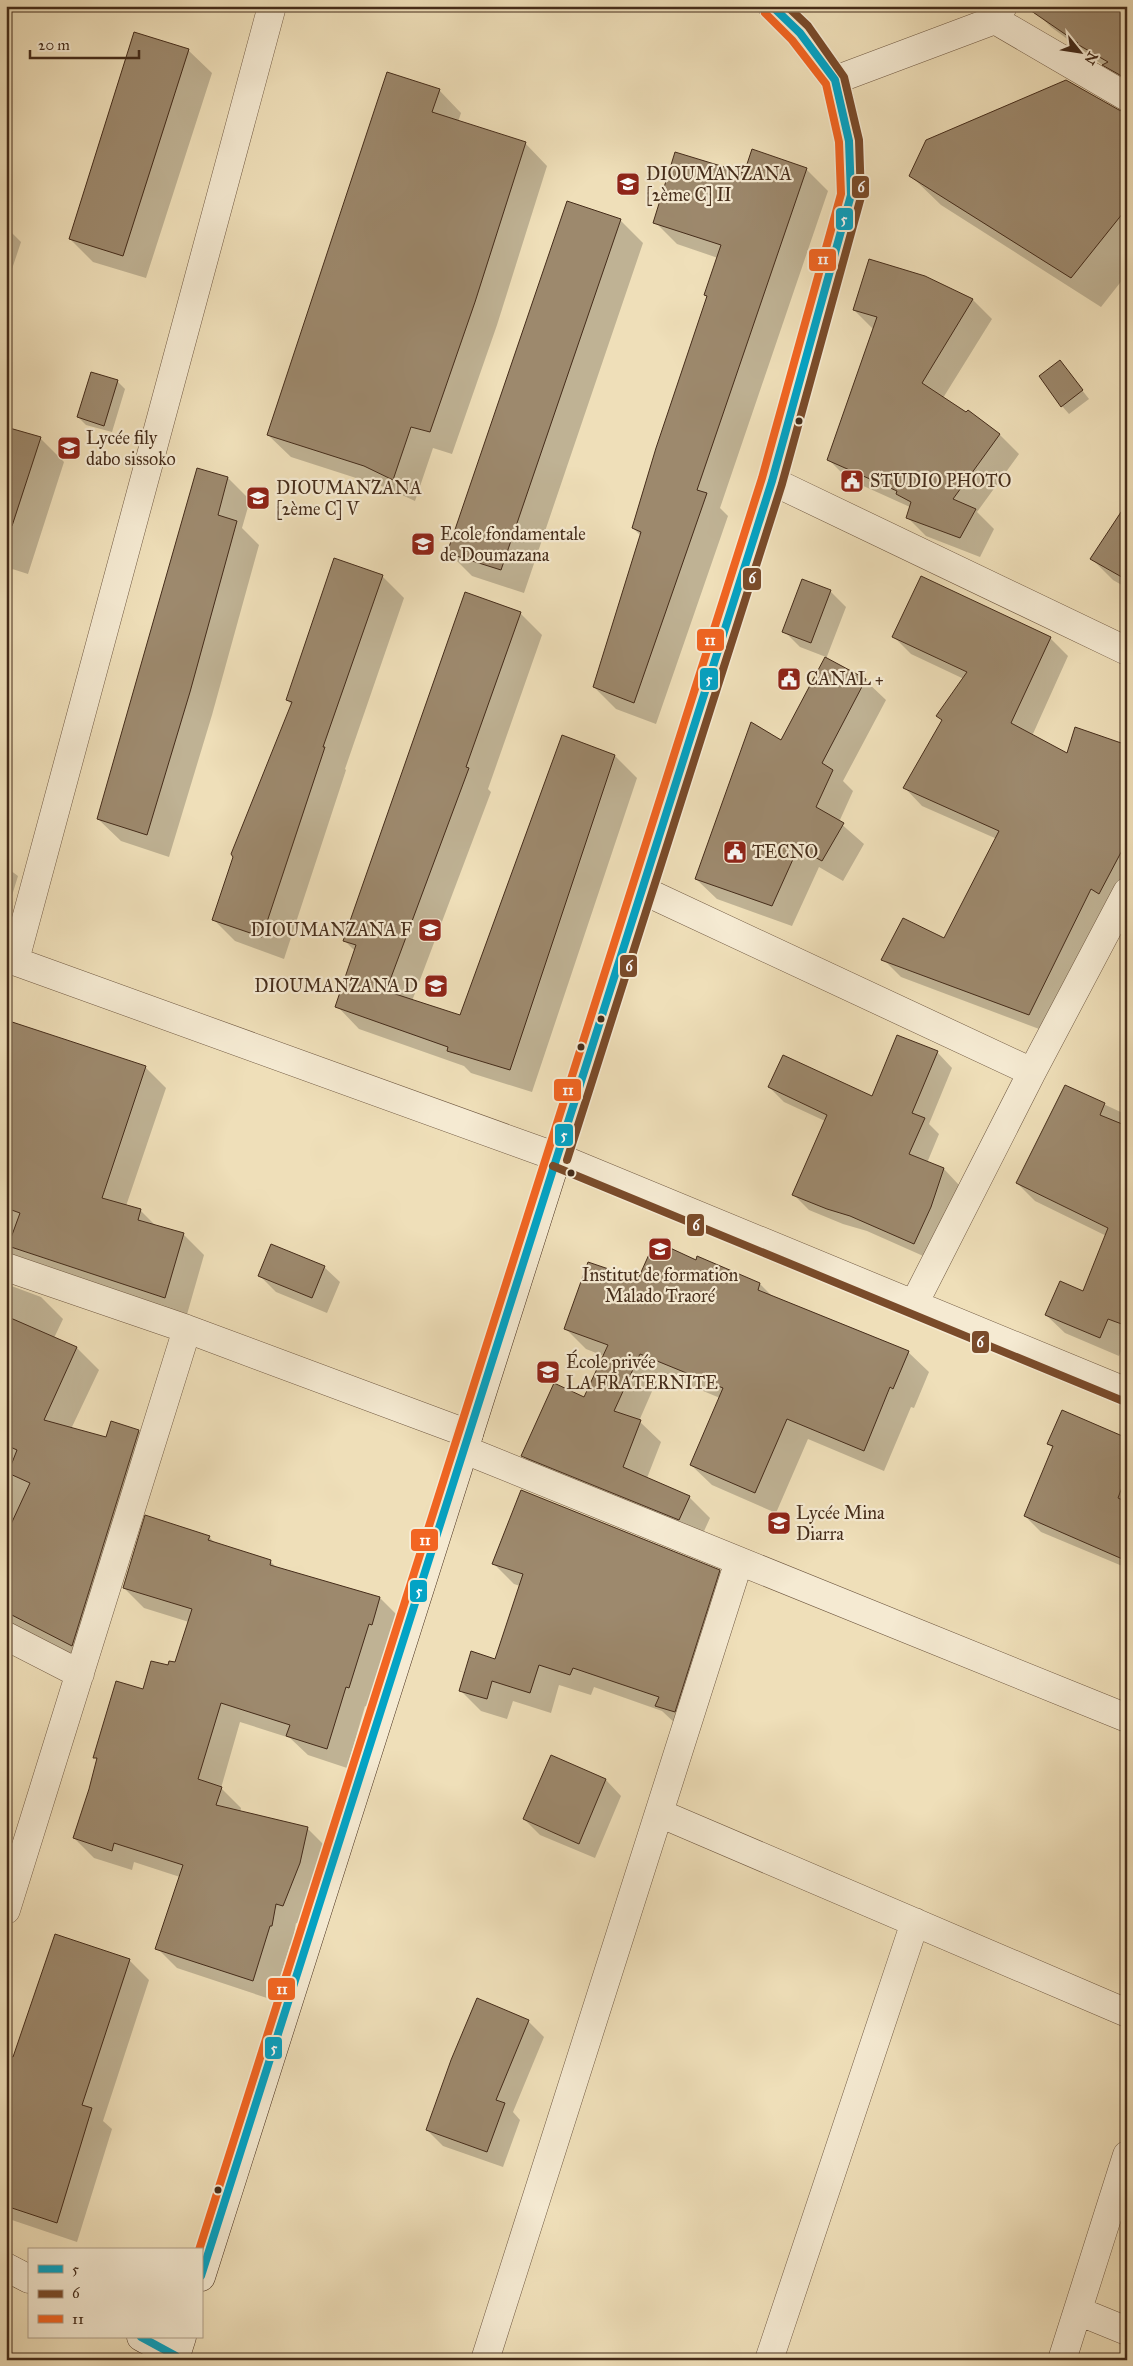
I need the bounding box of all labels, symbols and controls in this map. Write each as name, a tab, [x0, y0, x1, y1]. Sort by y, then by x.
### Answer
scale bar	[30, 28, 139, 60]
north arrow	[1056, 28, 1106, 78]
text: 20 m	[38, 36, 70, 54]
text: N	[1080, 49, 1101, 68]
place label: DIOUMANZANA [2ème C] II	[646, 163, 792, 206]
school or university icon: DIOUMANZANA [2ème C] II	[615, 171, 641, 197]
line badge: 6	[851, 175, 870, 199]
text: 6	[857, 179, 865, 196]
line badge: 5	[835, 207, 854, 231]
text: 5	[841, 211, 848, 228]
line badge: 11	[808, 248, 837, 272]
text: 11	[817, 251, 829, 268]
unlabelled marker	[794, 416, 804, 426]
place label: Lycée fily dabo sissoko	[86, 427, 176, 470]
school or university icon: Lycée fily dabo sissoko	[56, 435, 82, 461]
public building icon: STUDIO PHOTO	[839, 468, 865, 494]
place label: STUDIO PHOTO	[870, 470, 1011, 492]
place label: DIOUMANZANA [2ème C] V	[276, 477, 422, 520]
school or university icon: DIOUMANZANA [2ème C] V	[245, 485, 271, 511]
place label: Ecole fondamentale de Doumazana	[440, 523, 586, 566]
school or university icon: Ecole fondamentale de Doumazana	[410, 531, 436, 557]
line badge: 6	[742, 567, 762, 591]
text: 6	[748, 570, 756, 587]
line badge: 11	[696, 628, 725, 652]
text: 11	[704, 632, 716, 649]
public building icon: CANAL +	[776, 666, 802, 692]
line badge: 5	[699, 667, 719, 691]
place label: CANAL +	[806, 668, 884, 690]
text: 5	[706, 671, 713, 688]
public building icon: TECNO	[722, 839, 748, 865]
place label: TECNO	[752, 841, 818, 863]
school or university icon: DIOUMANZANA F	[417, 917, 443, 943]
place label: DIOUMANZANA F	[251, 919, 412, 941]
line badge: 6	[619, 954, 638, 978]
text: 6	[625, 958, 633, 975]
school or university icon: DIOUMANZANA D	[423, 973, 449, 999]
place label: DIOUMANZANA D	[254, 975, 418, 997]
unlabelled marker	[596, 1014, 606, 1024]
unlabelled marker	[576, 1042, 586, 1052]
line badge: 11	[553, 1078, 582, 1102]
text: 11	[562, 1082, 574, 1099]
line badge: 5	[554, 1123, 574, 1147]
text: 5	[561, 1127, 568, 1144]
unlabelled marker	[566, 1168, 576, 1178]
line badge: 6	[686, 1213, 705, 1237]
text: 6	[692, 1217, 700, 1234]
school or university icon: Institut de formation Malado Traoré	[647, 1236, 673, 1262]
place label: Institut de formation Malado Traoré	[582, 1264, 739, 1307]
line badge: 6	[971, 1330, 990, 1354]
text: 6	[976, 1334, 984, 1351]
place label: École privée LA FRATERNITE	[566, 1349, 718, 1394]
school or university icon: École privée LA FRATERNITE	[535, 1359, 561, 1385]
place label: Lycée Mina Diarra	[796, 1502, 885, 1545]
school or university icon: Lycée Mina Diarra	[766, 1510, 792, 1536]
line badge: 11	[410, 1528, 439, 1552]
text: 11	[419, 1532, 431, 1549]
line badge: 5	[409, 1579, 428, 1603]
text: 5	[416, 1583, 423, 1600]
line badge: 11	[267, 1977, 296, 2001]
text: 11	[276, 1981, 288, 1998]
line badge: 5	[264, 2036, 283, 2060]
text: 5	[271, 2040, 278, 2057]
unlabelled marker	[213, 2185, 223, 2195]
legend	[28, 2248, 202, 2338]
text: 5	[72, 2260, 79, 2278]
text: 6	[72, 2284, 81, 2302]
text: 11	[72, 2310, 84, 2328]

